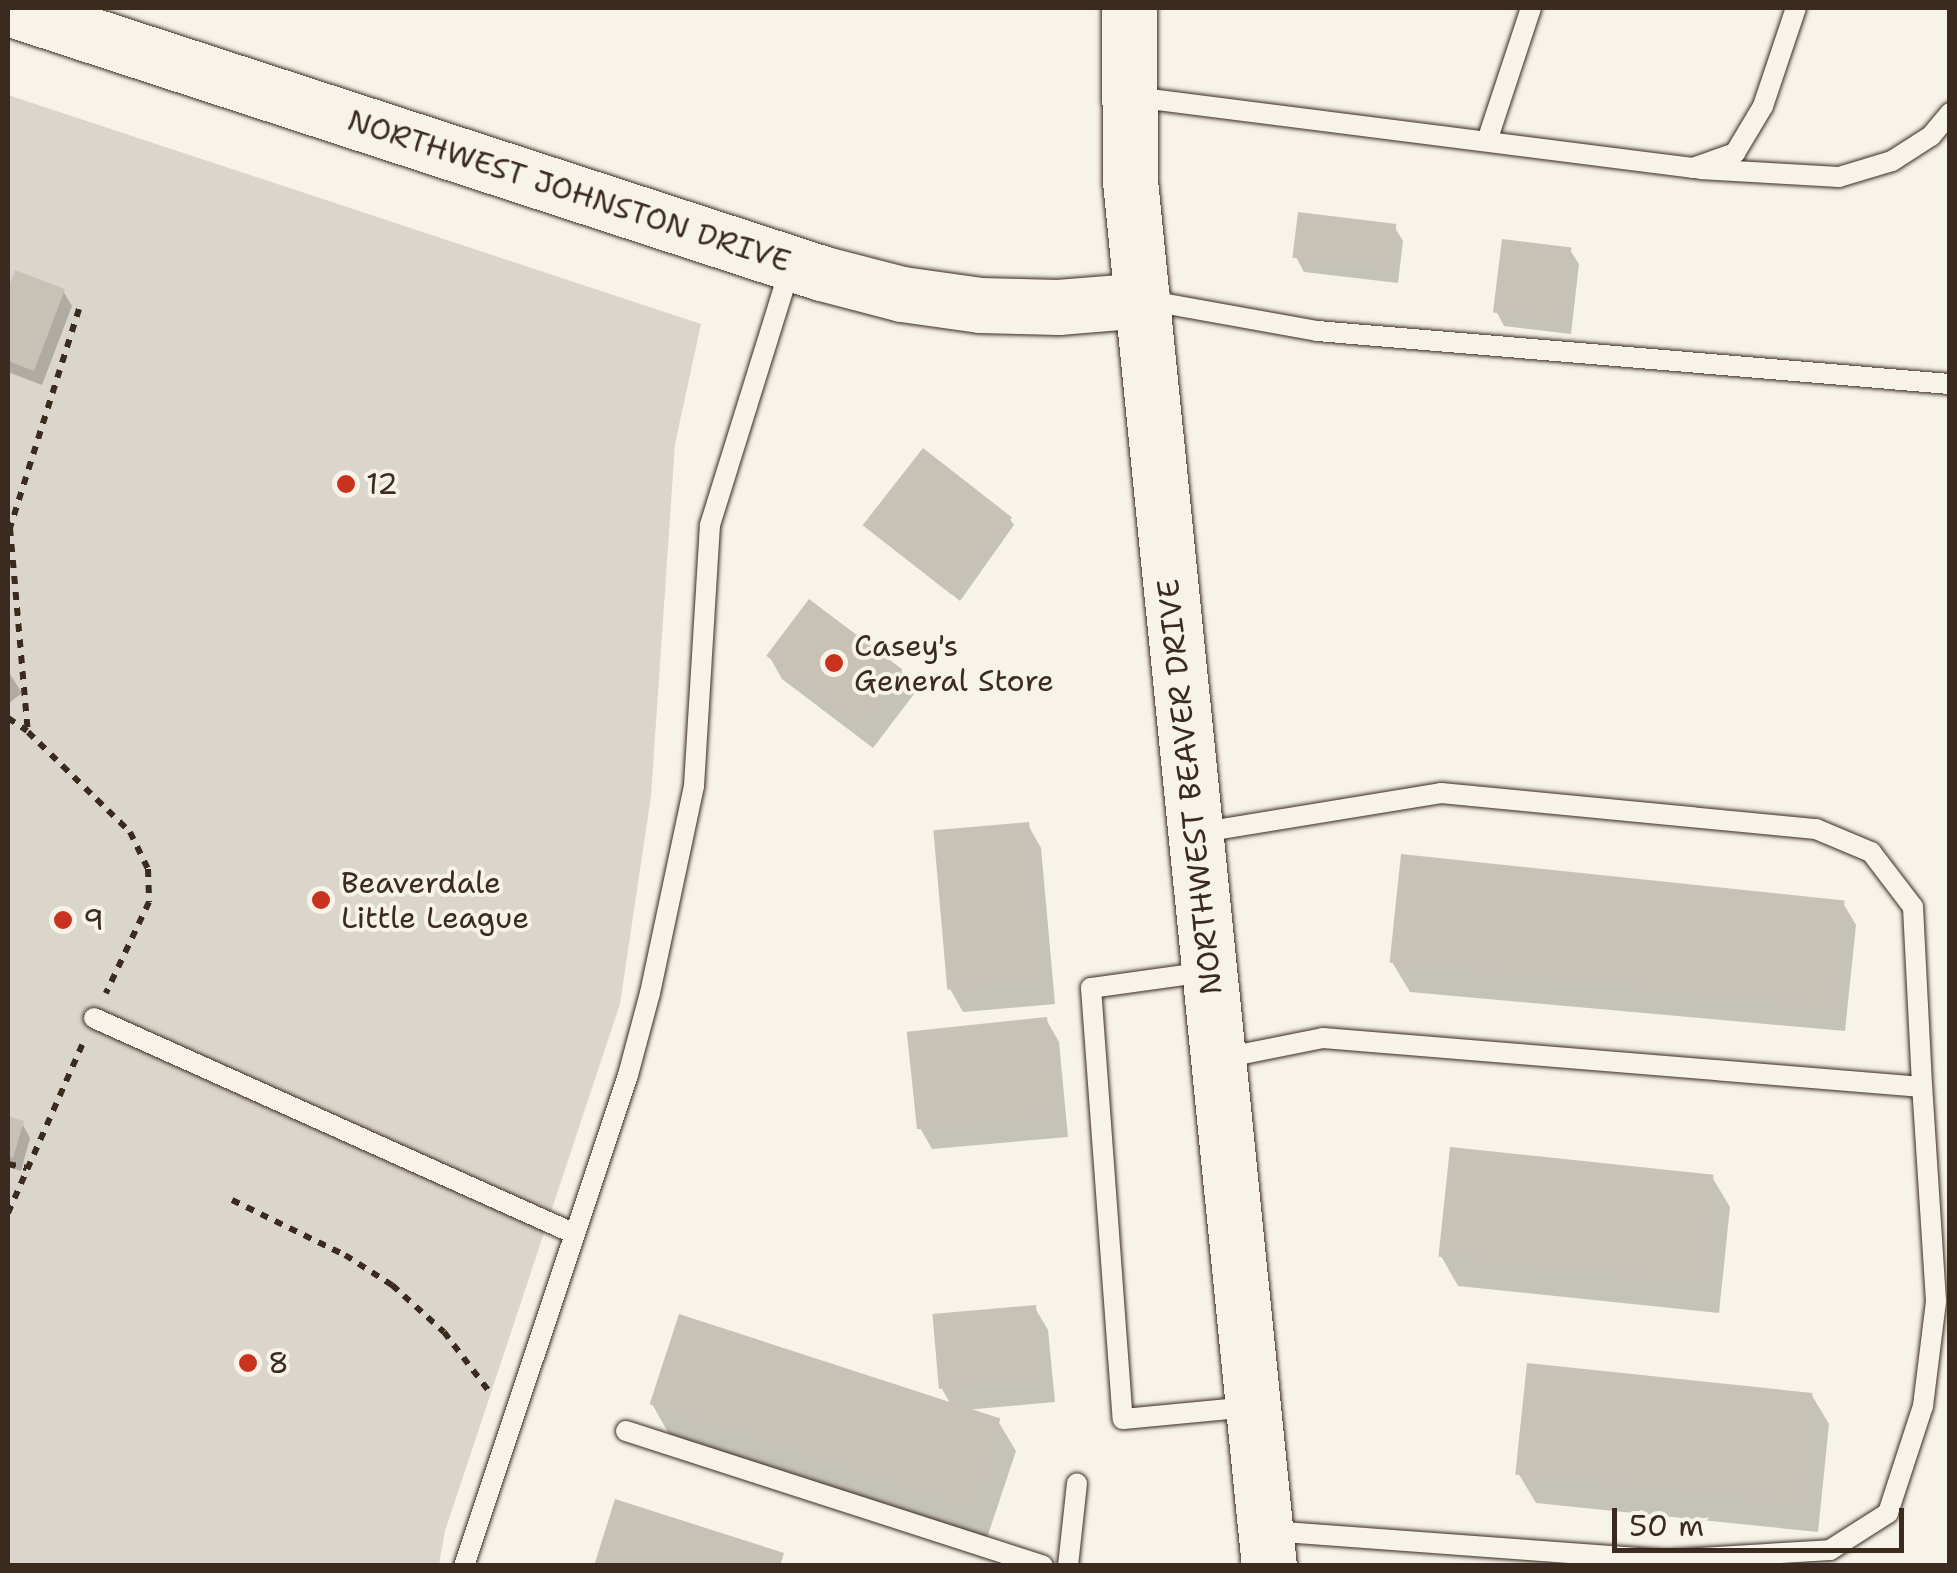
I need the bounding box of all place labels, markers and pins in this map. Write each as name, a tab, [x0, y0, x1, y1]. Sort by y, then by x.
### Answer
place label: 12	[366, 466, 398, 502]
marker: 12	[335, 473, 357, 495]
place label: Casey's General Store	[854, 628, 1054, 698]
marker: Casey's General Store	[823, 652, 845, 674]
place label: Beaverdale Little League	[341, 865, 529, 936]
marker: Beaverdale Little League	[310, 889, 332, 911]
place label: 9	[83, 902, 104, 938]
marker: 9	[52, 909, 74, 931]
place label: 8	[268, 1345, 289, 1381]
marker: 8	[237, 1352, 259, 1374]

